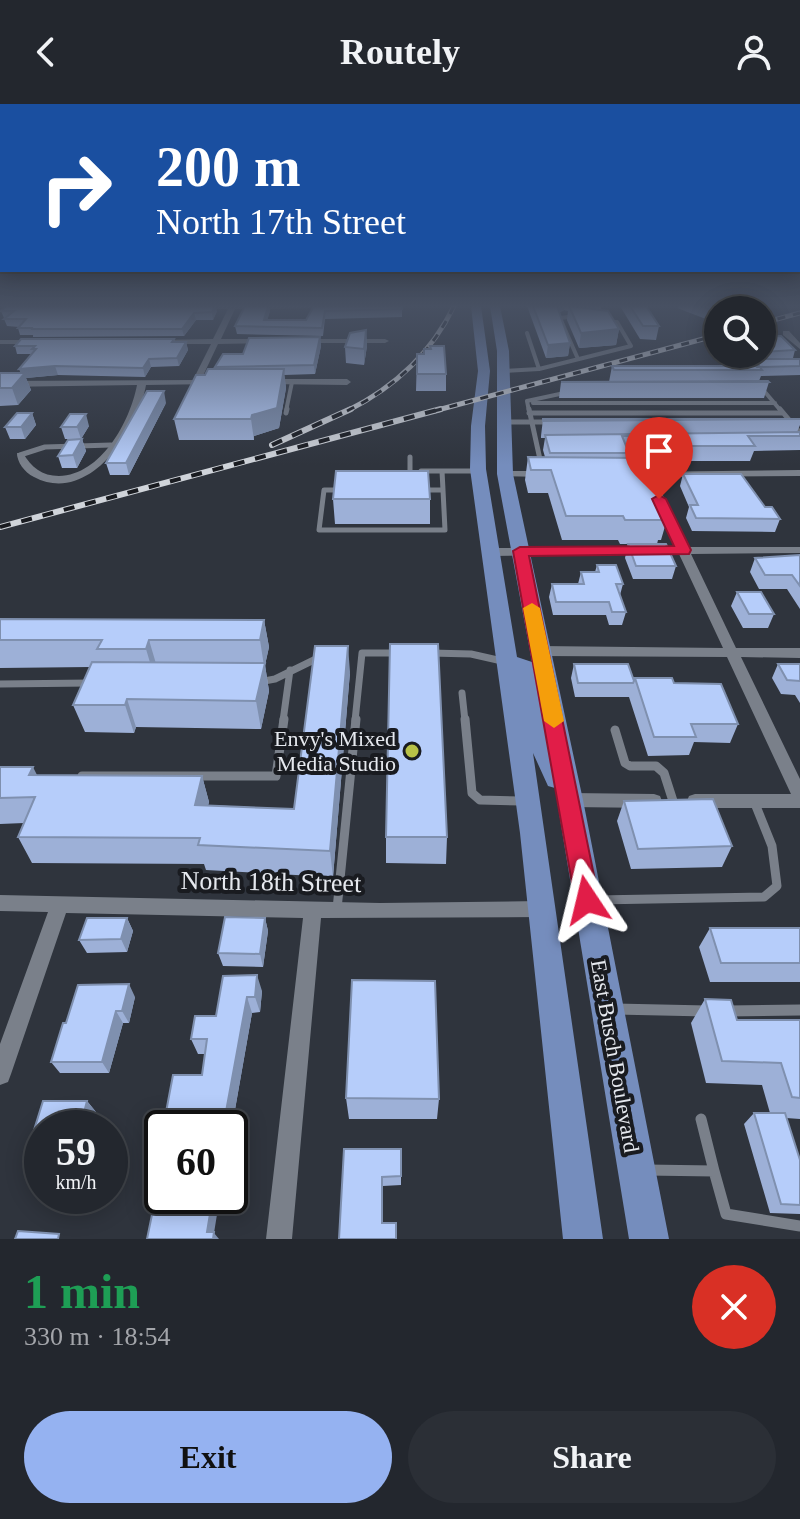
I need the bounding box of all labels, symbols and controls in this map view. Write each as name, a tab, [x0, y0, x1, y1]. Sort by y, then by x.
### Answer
icon: back	[24, 30, 68, 74]
icon: person	[732, 30, 776, 74]
text: Routely	[340, 32, 460, 72]
icon: right	[24, 136, 128, 240]
text: 200 m	[156, 136, 301, 198]
text: North 17th Street	[156, 202, 406, 242]
map controls	[704, 296, 776, 368]
button: search	[704, 296, 776, 368]
pin	[625, 417, 693, 499]
icon: arrive	[637, 429, 681, 473]
place label: Envy's Mixed Media Studio	[274, 726, 396, 776]
marker: Envy's Mixed Media Studio	[403, 742, 421, 760]
position arrow	[545, 858, 629, 942]
street label: North 18th Street	[180, 866, 362, 898]
street label: East Busch Boulevard	[586, 958, 644, 1154]
speed limit sign: 60	[144, 1110, 248, 1214]
text: 59	[56, 1129, 96, 1174]
text: km/h	[55, 1171, 97, 1193]
text: 1 min	[24, 1265, 140, 1318]
button: close	[692, 1265, 776, 1349]
text: 330 m · 18:54	[24, 1322, 171, 1351]
button: Exit	[24, 1411, 392, 1503]
button: Share	[408, 1411, 776, 1503]

